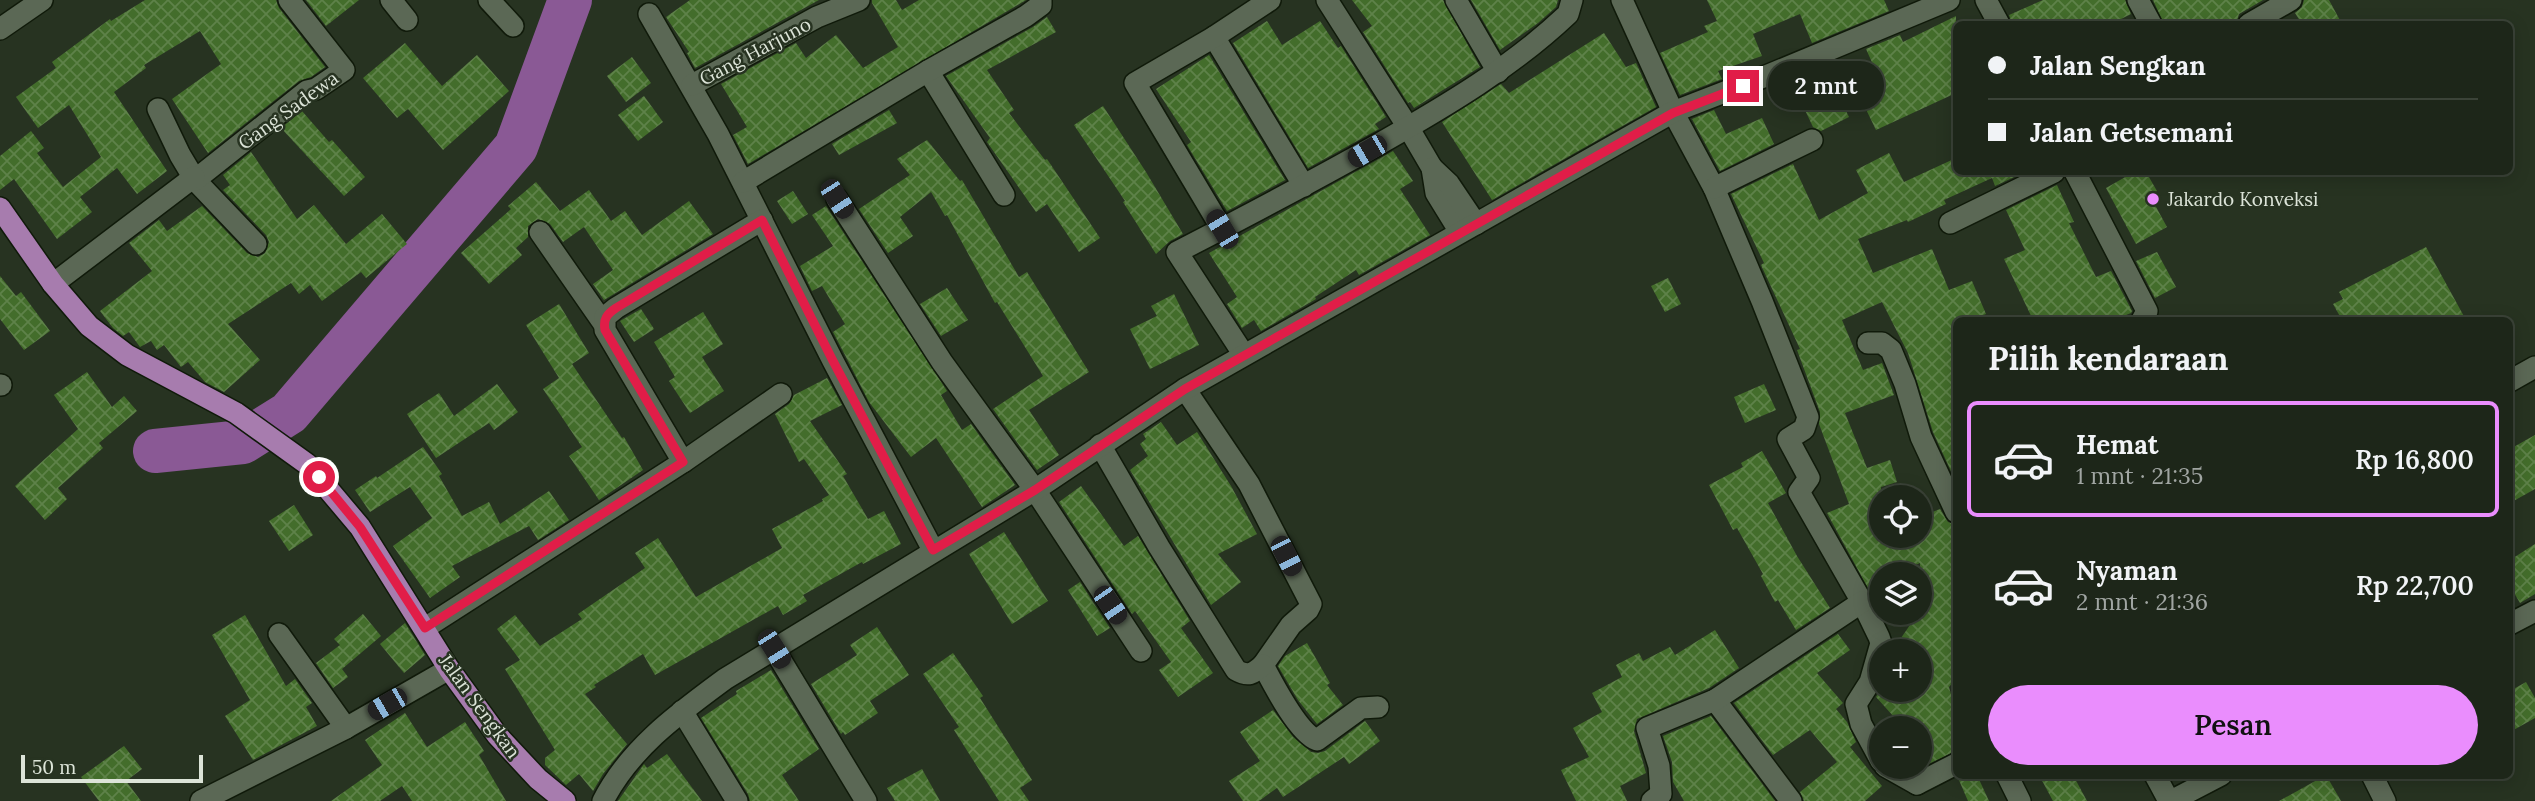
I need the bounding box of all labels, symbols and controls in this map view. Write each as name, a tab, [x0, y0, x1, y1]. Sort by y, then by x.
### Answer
street label: Gang Harjuno	[695, 12, 815, 90]
text: Jalan Sengkan	[2030, 49, 2206, 82]
callout: 2 mnt	[1768, 62, 1883, 110]
street label: Gang Sadewa	[233, 65, 343, 154]
route end	[1727, 70, 1759, 102]
text: 2 mnt	[1795, 71, 1857, 100]
text: Jalan Getsemani	[2030, 116, 2233, 149]
car	[1344, 131, 1391, 171]
car	[817, 176, 858, 222]
place label: Jakardo Konveksi	[2166, 187, 2318, 211]
marker: Jakardo Konveksi	[2145, 191, 2161, 207]
car	[1203, 206, 1242, 252]
text: Pilih kendaraan	[1988, 338, 2228, 379]
icon: car	[1992, 428, 2055, 491]
text: Hemat	[2076, 428, 2158, 461]
text: Rp 16,800	[2355, 443, 2474, 476]
route start	[303, 461, 335, 493]
text: 1 mnt · 21:35	[2076, 461, 2203, 490]
map controls	[1869, 485, 1932, 779]
button: locate	[1869, 485, 1932, 548]
car	[1268, 533, 1305, 579]
icon: car	[1992, 554, 2055, 617]
text: Nyaman	[2076, 554, 2177, 587]
button: layers	[1869, 562, 1932, 625]
text: Rp 22,700	[2356, 569, 2474, 602]
car	[1090, 582, 1131, 628]
text: 2 mnt · 21:36	[2076, 587, 2208, 616]
car	[754, 626, 795, 672]
button: +	[1869, 639, 1932, 702]
street label: Jalan Sengkan	[433, 648, 526, 763]
car	[364, 684, 411, 724]
button: Pesan	[1988, 685, 2478, 765]
button: −	[1869, 716, 1932, 779]
scale bar	[21, 752, 203, 784]
text: 50 m	[32, 755, 76, 779]

